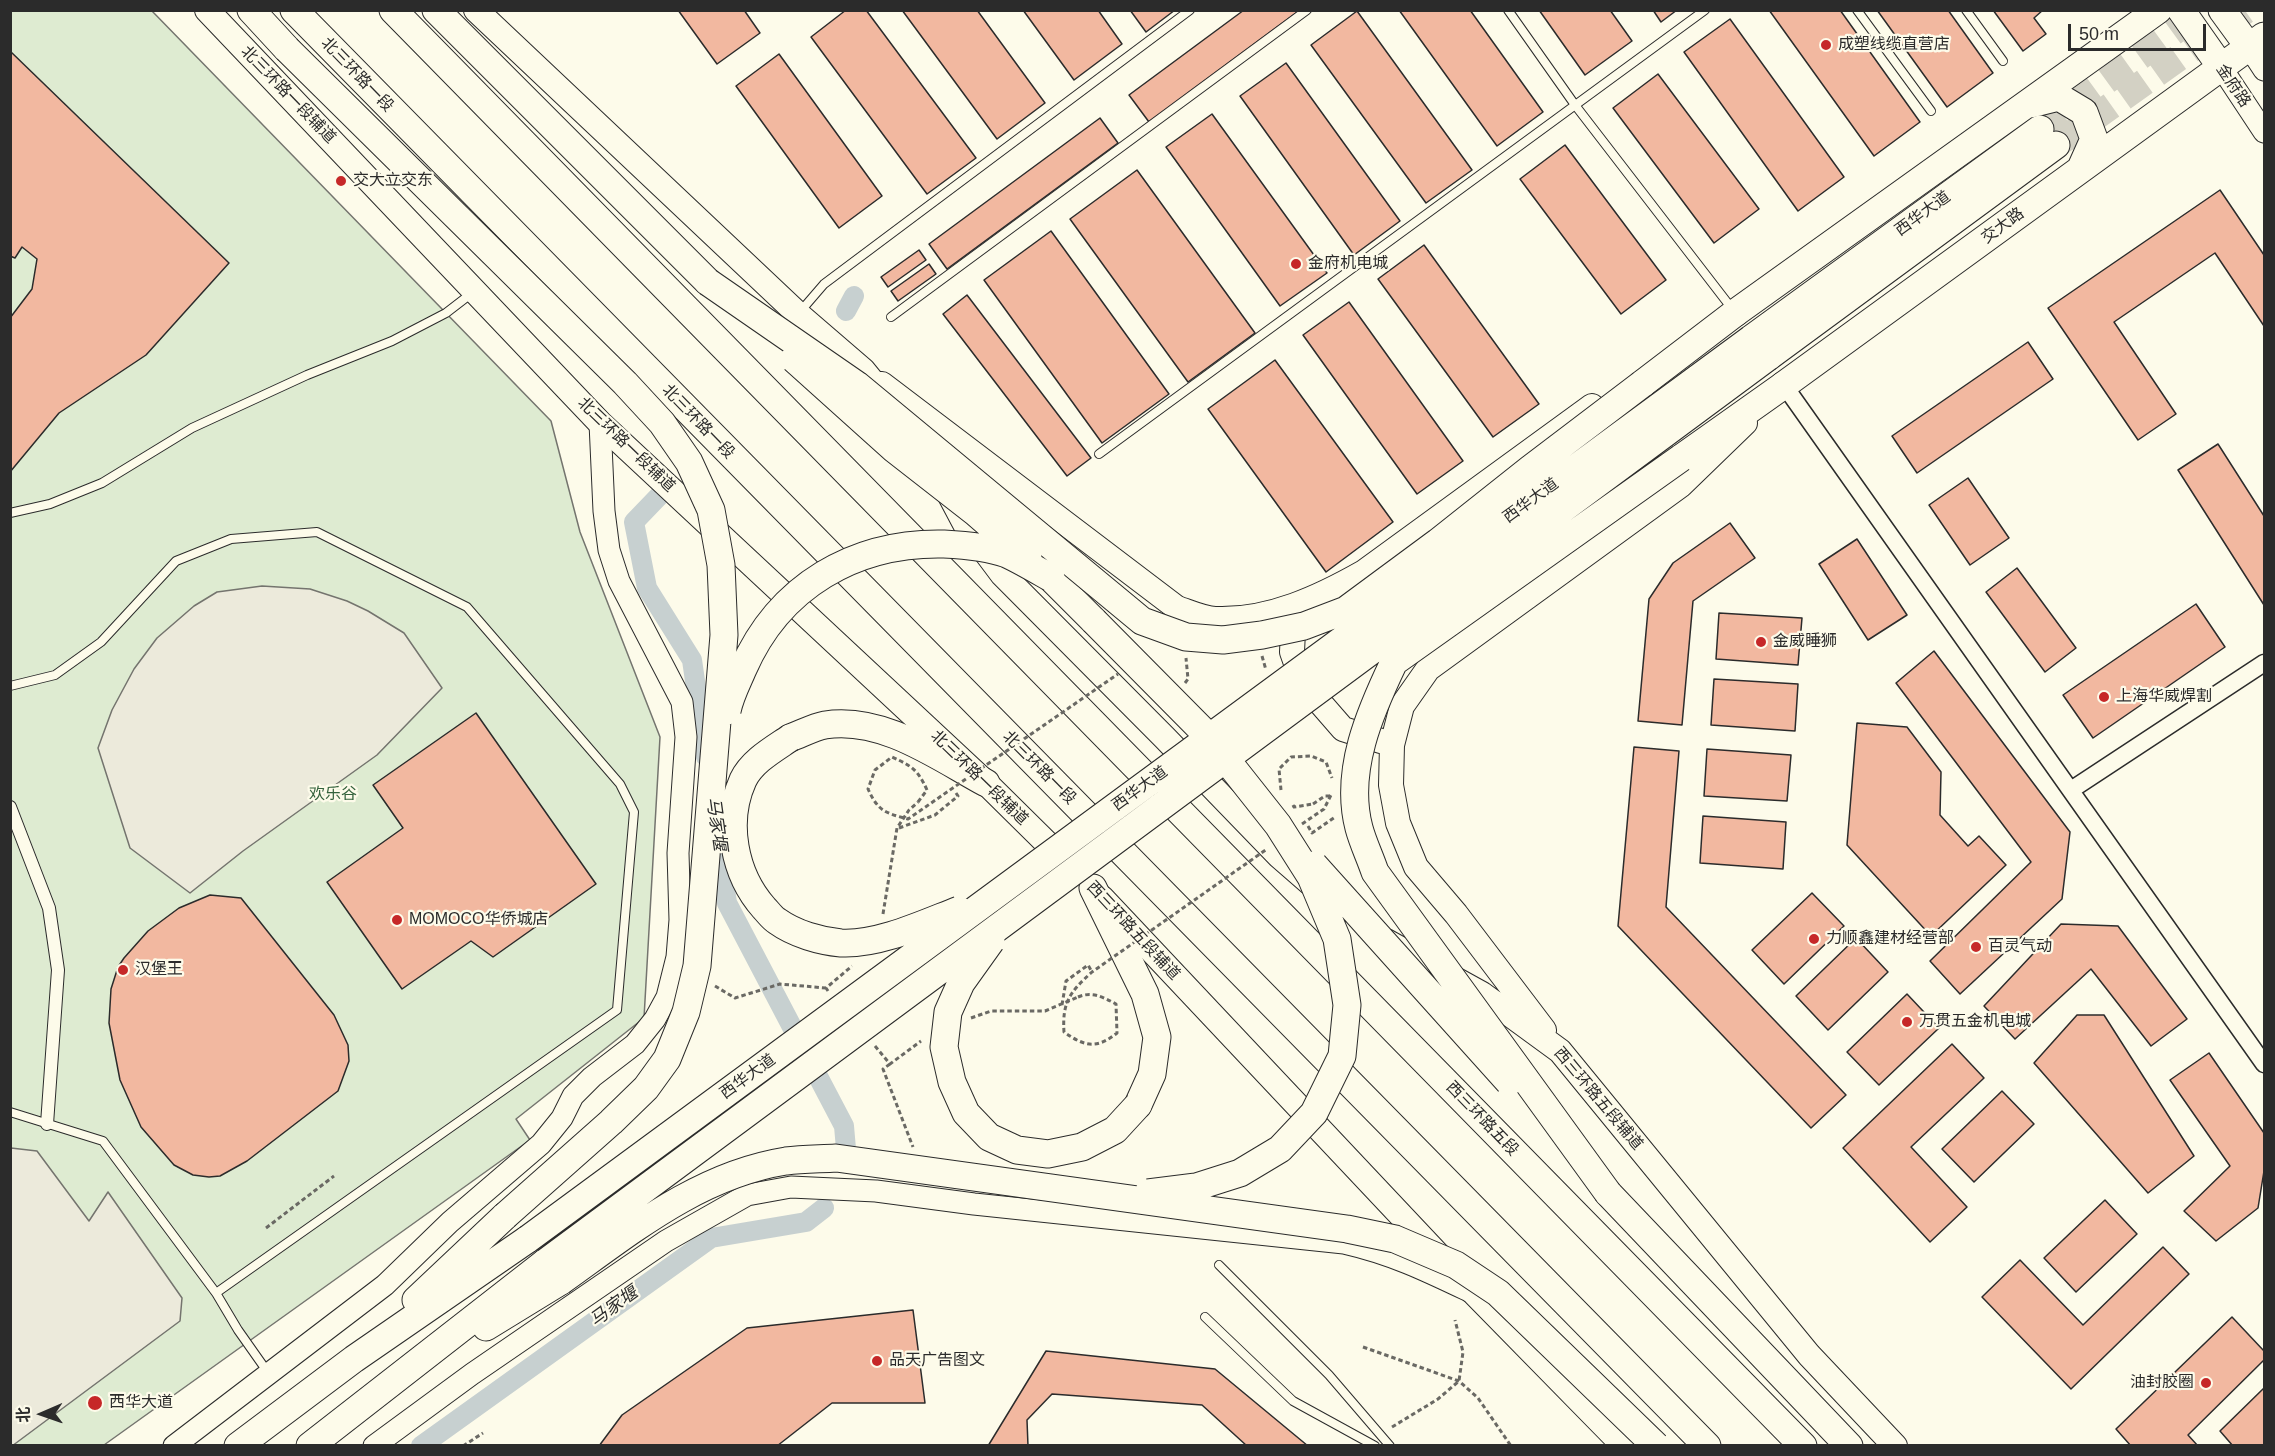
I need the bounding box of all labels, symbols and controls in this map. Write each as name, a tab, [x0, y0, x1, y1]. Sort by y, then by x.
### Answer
scale bar	[2071, 12, 2209, 50]
text: 50 m	[2079, 24, 2119, 44]
street label: 北三环路一段	[317, 34, 397, 116]
place label: 成塑线缆直营店	[1838, 35, 1950, 55]
marker: 成塑线缆直营店	[1819, 38, 1833, 52]
street label: 北三环路一段辅道	[237, 42, 339, 148]
street label: 金府路	[2212, 61, 2254, 111]
place label: 交大立交东	[353, 171, 433, 191]
marker: 交大立交东	[334, 174, 348, 188]
street label: 西华大道	[1891, 187, 1955, 241]
street label: 交大路	[1978, 204, 2028, 248]
place label: 金府机电城	[1308, 254, 1388, 274]
marker: 金府机电城	[1289, 257, 1303, 271]
street label: 北三环路一段	[658, 381, 738, 463]
street label: 北三环路一段辅道	[573, 394, 679, 496]
street label: 西华大道	[1499, 474, 1563, 528]
place label: 金威睡狮	[1773, 632, 1837, 652]
marker: 金威睡狮	[1754, 635, 1768, 649]
place label: 上海华威焊割	[2116, 687, 2212, 707]
marker: 上海华威焊割	[2097, 690, 2111, 704]
street label: 北三环路一段辅道	[926, 727, 1032, 829]
street label: 北三环路一段	[998, 727, 1080, 809]
street label: 西华大道	[1108, 762, 1172, 816]
park label: 欢乐谷	[309, 785, 357, 805]
water label: 马家堰	[702, 796, 730, 852]
street label: 西三环路五段辅道	[1082, 878, 1184, 984]
place label: MOMOCO华侨城店	[409, 910, 549, 930]
marker: MOMOCO华侨城店	[390, 913, 404, 927]
place label: 力顺鑫建材经营部	[1826, 929, 1954, 949]
marker: 力顺鑫建材经营部	[1807, 932, 1821, 946]
place label: 百灵气动	[1988, 937, 2052, 957]
marker: 百灵气动	[1969, 940, 1983, 954]
place label: 汉堡王	[135, 960, 183, 980]
marker: 汉堡王	[116, 963, 130, 977]
place label: 万贯五金机电城	[1919, 1012, 2031, 1032]
marker: 万贯五金机电城	[1900, 1015, 1914, 1029]
street label: 西三环路五段辅道	[1550, 1044, 1646, 1154]
street label: 西华大道	[716, 1050, 780, 1104]
street label: 西三环路五段	[1442, 1078, 1522, 1160]
water label: 马家堰	[586, 1282, 642, 1332]
place label: 品天广告图文	[889, 1351, 985, 1371]
marker: 品天广告图文	[870, 1354, 884, 1368]
place label: 油封胶圈	[2130, 1373, 2194, 1393]
marker: 油封胶圈	[2199, 1376, 2213, 1390]
north arrow	[12, 1384, 72, 1444]
place label: 西华大道	[109, 1393, 173, 1413]
marker: 西华大道	[86, 1394, 104, 1412]
text: 北	[15, 1406, 32, 1423]

